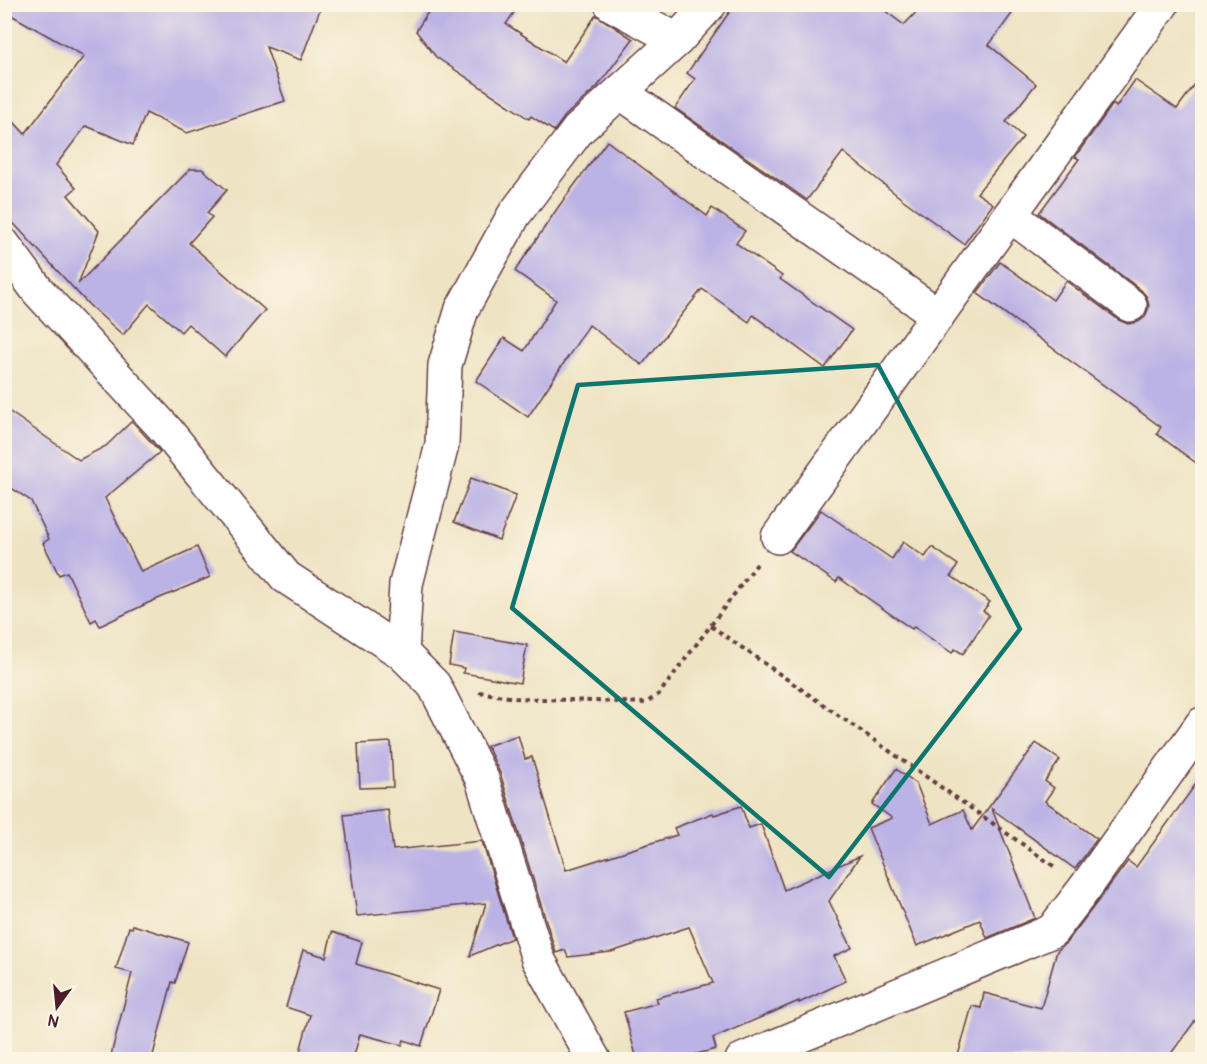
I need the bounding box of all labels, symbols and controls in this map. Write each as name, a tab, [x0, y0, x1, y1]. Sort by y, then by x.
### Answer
north arrow	[27, 977, 87, 1037]
text: N	[45, 1009, 61, 1032]

